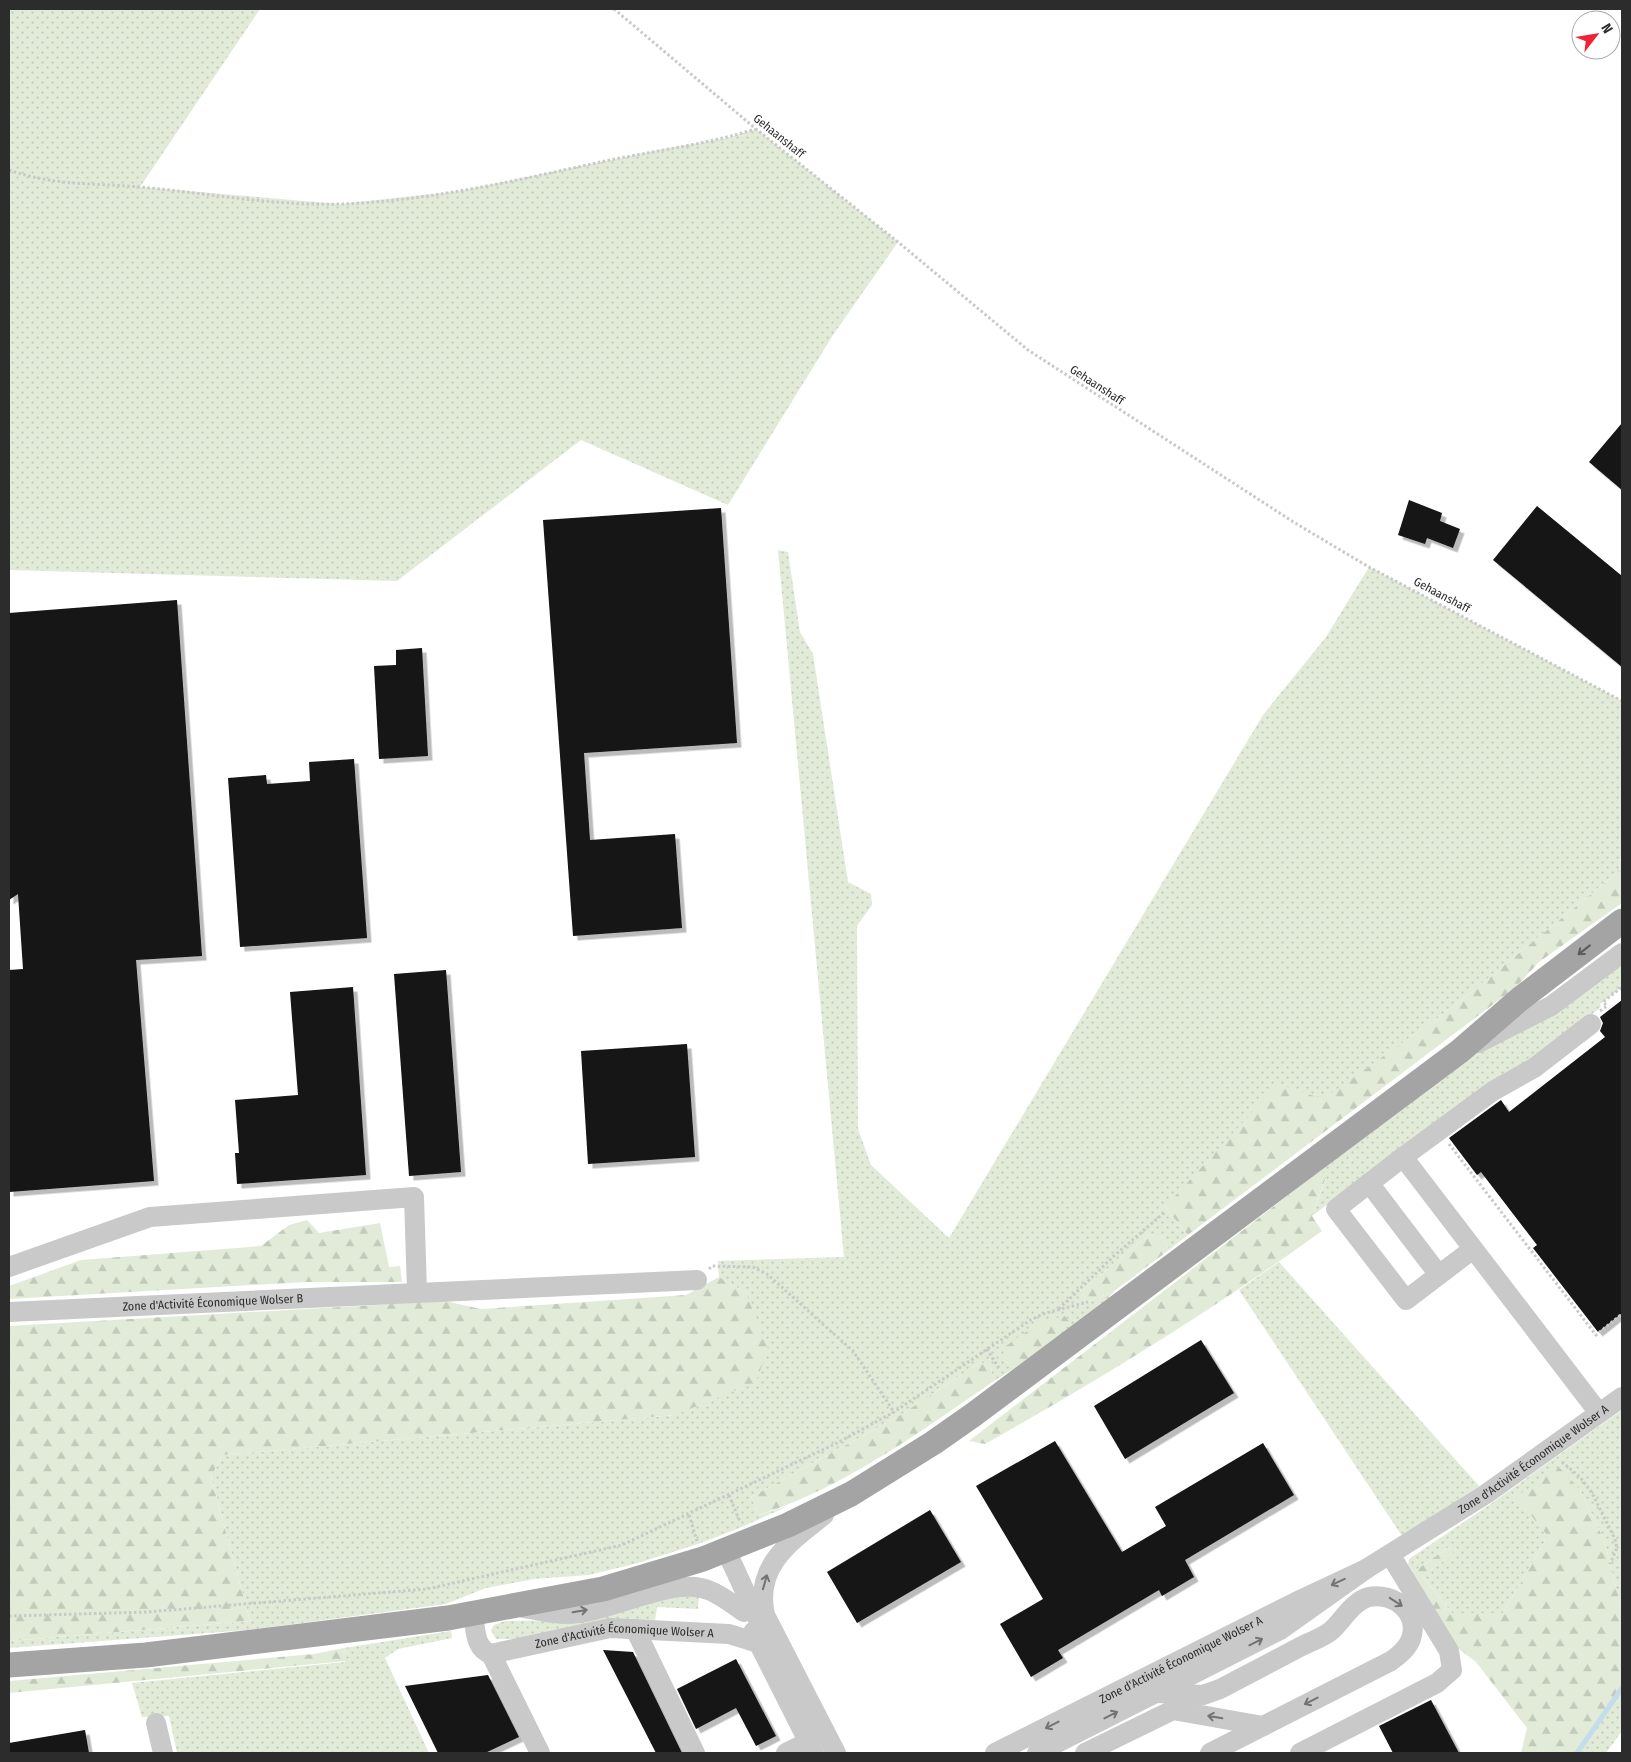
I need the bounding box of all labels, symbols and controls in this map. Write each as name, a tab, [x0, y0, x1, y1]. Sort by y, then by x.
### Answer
north arrow	[1571, 10, 1621, 60]
text: N	[1597, 21, 1616, 37]
street label: Gehaanshaff	[751, 111, 808, 162]
street label: Gehaanshaff	[1067, 362, 1128, 408]
street label: Gehaanshaff	[1411, 574, 1474, 616]
one-way arrow	[1578, 945, 1591, 956]
street label: Zone d'Activité Économique Wolser B	[122, 1291, 304, 1314]
street label: Zone d'Activité Économique Wolser A	[1455, 1402, 1612, 1517]
one-way arrow	[761, 1575, 771, 1591]
one-way arrow	[1331, 1578, 1346, 1588]
one-way arrow	[1389, 1597, 1403, 1607]
one-way arrow	[572, 1606, 588, 1616]
street label: Zone d'Activité Économique Wolser A	[1097, 1613, 1265, 1706]
street label: Zone d'Activité Économique Wolser A	[534, 1620, 715, 1651]
one-way arrow	[1249, 1637, 1264, 1647]
one-way arrow	[1304, 1696, 1319, 1706]
one-way arrow	[1104, 1710, 1119, 1720]
one-way arrow	[1208, 1712, 1224, 1722]
one-way arrow	[1045, 1721, 1060, 1730]

